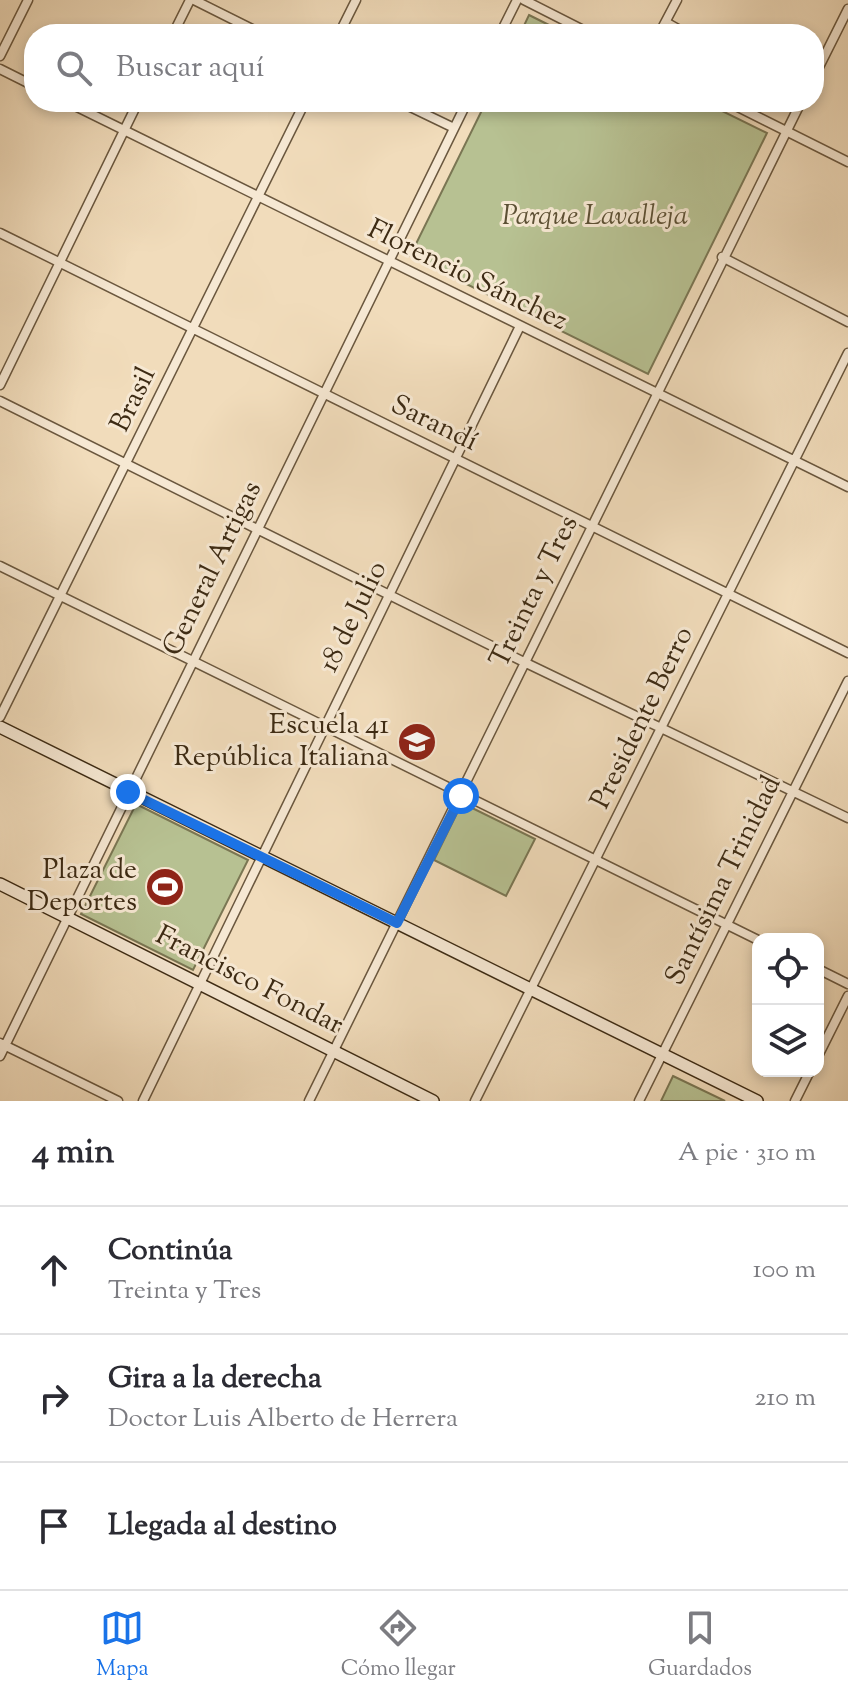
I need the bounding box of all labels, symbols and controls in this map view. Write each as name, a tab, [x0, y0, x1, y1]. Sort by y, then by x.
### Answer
search box	[24, 24, 824, 112]
icon: search	[52, 46, 96, 90]
text: Buscar aquí	[116, 47, 264, 90]
park label: Parque Lavalleja	[502, 197, 688, 237]
street label: Florencio Sánchez	[360, 210, 574, 342]
street label: Brasil	[101, 361, 167, 439]
street label: Sarandí	[384, 386, 484, 462]
street label: General Artigas	[153, 475, 273, 663]
street label: Treinta y Tres	[481, 509, 589, 675]
street label: 18 de Julio	[310, 555, 398, 679]
street label: Presidente Berro	[582, 620, 704, 816]
place label: Escuela 41 República Italiana	[173, 706, 389, 778]
school or university icon: Escuela 41 República Italiana	[396, 721, 438, 763]
street label: Santísima Trinidad	[656, 769, 792, 992]
route end	[110, 774, 146, 810]
route start	[443, 778, 479, 814]
place label: Plaza de Deportes	[27, 851, 137, 923]
sports icon: Plaza de Deportes	[144, 866, 186, 908]
street label: Francisco Fondar	[148, 916, 350, 1046]
map controls	[752, 933, 824, 1077]
button: locate	[752, 933, 824, 1005]
button: layers	[752, 1005, 824, 1077]
text: 4 min	[32, 1129, 114, 1178]
text: A pie · 310 m	[678, 1135, 816, 1172]
text: Continúa	[108, 1230, 233, 1273]
icon: ahead	[32, 1248, 76, 1292]
text: 100 m	[753, 1252, 816, 1289]
text: Treinta y Tres	[108, 1273, 261, 1310]
text: Gira a la derecha	[108, 1358, 322, 1401]
icon: right	[32, 1376, 76, 1420]
text: 210 m	[754, 1380, 816, 1417]
text: Doctor Luis Alberto de Herrera	[108, 1401, 458, 1438]
icon: arrive	[32, 1504, 76, 1548]
text: Llegada al destino	[108, 1505, 337, 1548]
tab: Mapa	[96, 1606, 149, 1686]
tab: Cómo llegar	[341, 1606, 456, 1686]
tab: Guardados	[648, 1606, 752, 1686]

